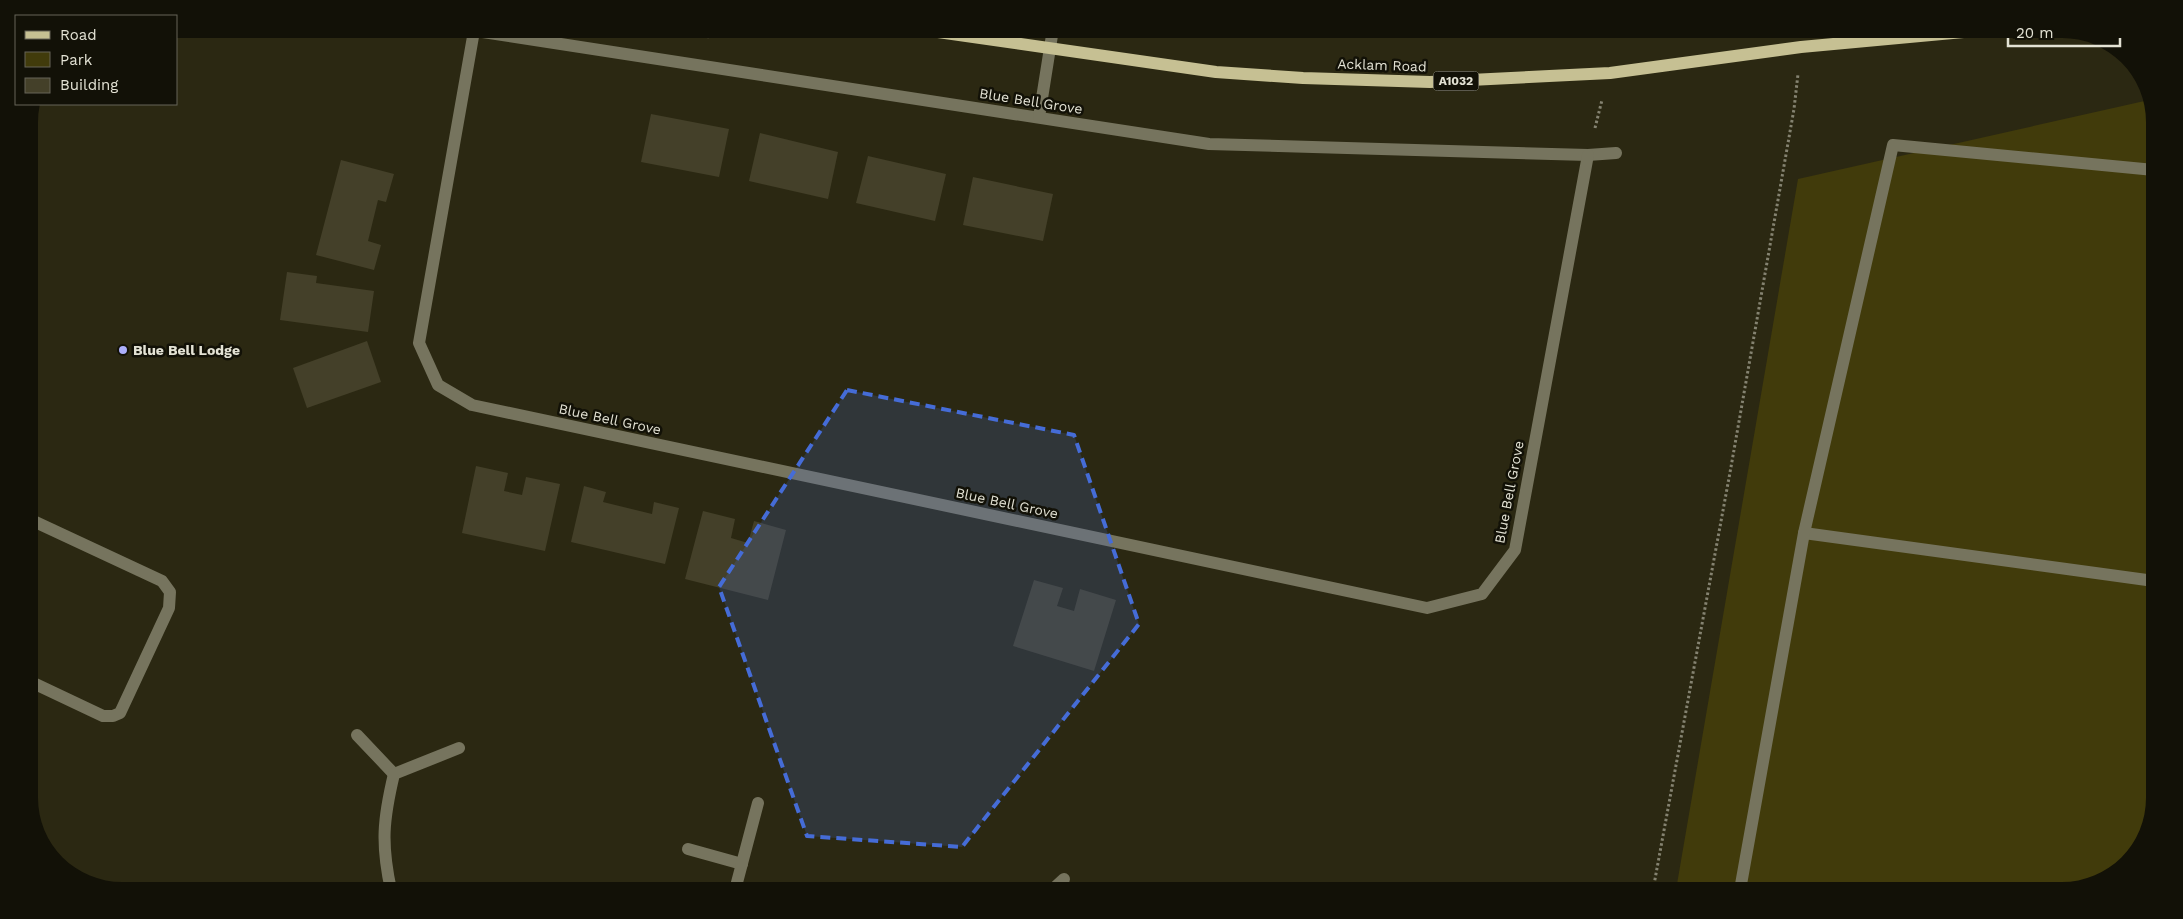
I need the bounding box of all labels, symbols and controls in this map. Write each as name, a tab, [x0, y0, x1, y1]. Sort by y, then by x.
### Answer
legend	[15, 15, 178, 105]
scale bar	[2008, 15, 2120, 47]
text: 20 m	[2016, 24, 2054, 42]
text: Road	[60, 26, 97, 44]
text: Park	[60, 51, 93, 69]
street label: Acklam Road	[1337, 55, 1427, 75]
road number: A1032	[1434, 72, 1478, 90]
text: Building	[60, 76, 118, 94]
street label: Blue Bell Grove	[978, 85, 1084, 117]
place label: Blue Bell Lodge	[133, 342, 240, 358]
marker: Blue Bell Lodge	[117, 344, 129, 356]
street label: Blue Bell Grove	[557, 400, 663, 438]
street label: Blue Bell Grove	[1491, 439, 1527, 545]
street label: Blue Bell Grove	[954, 484, 1060, 522]

